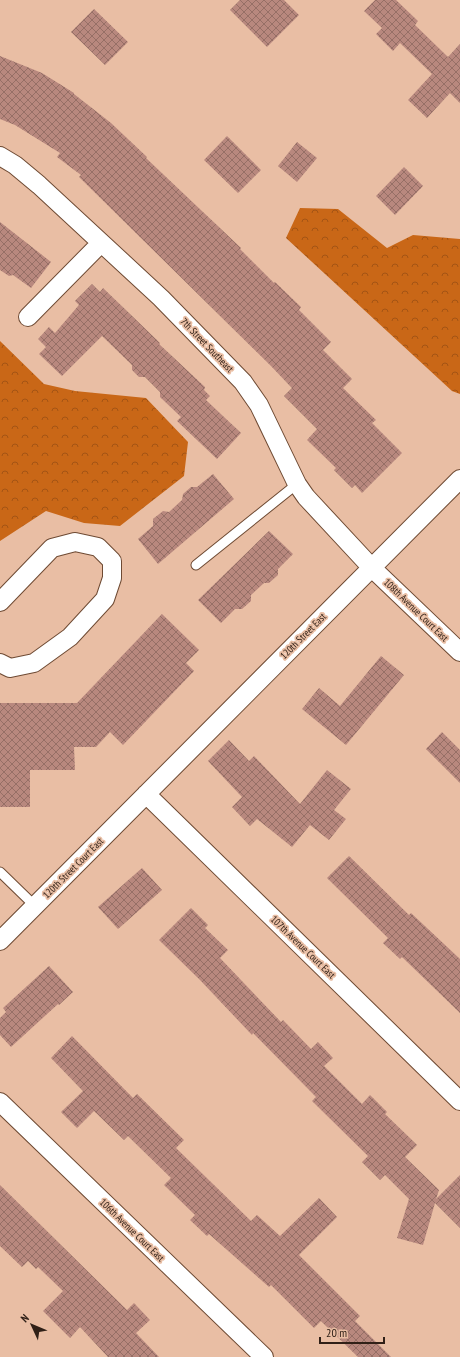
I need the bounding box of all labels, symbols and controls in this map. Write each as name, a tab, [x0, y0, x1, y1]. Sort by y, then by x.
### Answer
street label: 7th Street Southeast	[178, 315, 236, 375]
street label: 108th Avenue Court East	[381, 576, 451, 644]
street label: 120th Street East	[277, 610, 329, 662]
street label: 120th Street Court East	[40, 835, 106, 901]
street label: 107th Avenue Court East	[268, 913, 338, 981]
street label: 106th Avenue Court East	[97, 1196, 167, 1264]
north arrow	[12, 1305, 52, 1345]
text: N	[18, 1311, 32, 1325]
scale bar	[320, 1319, 384, 1345]
text: 20 m	[326, 1325, 347, 1340]

